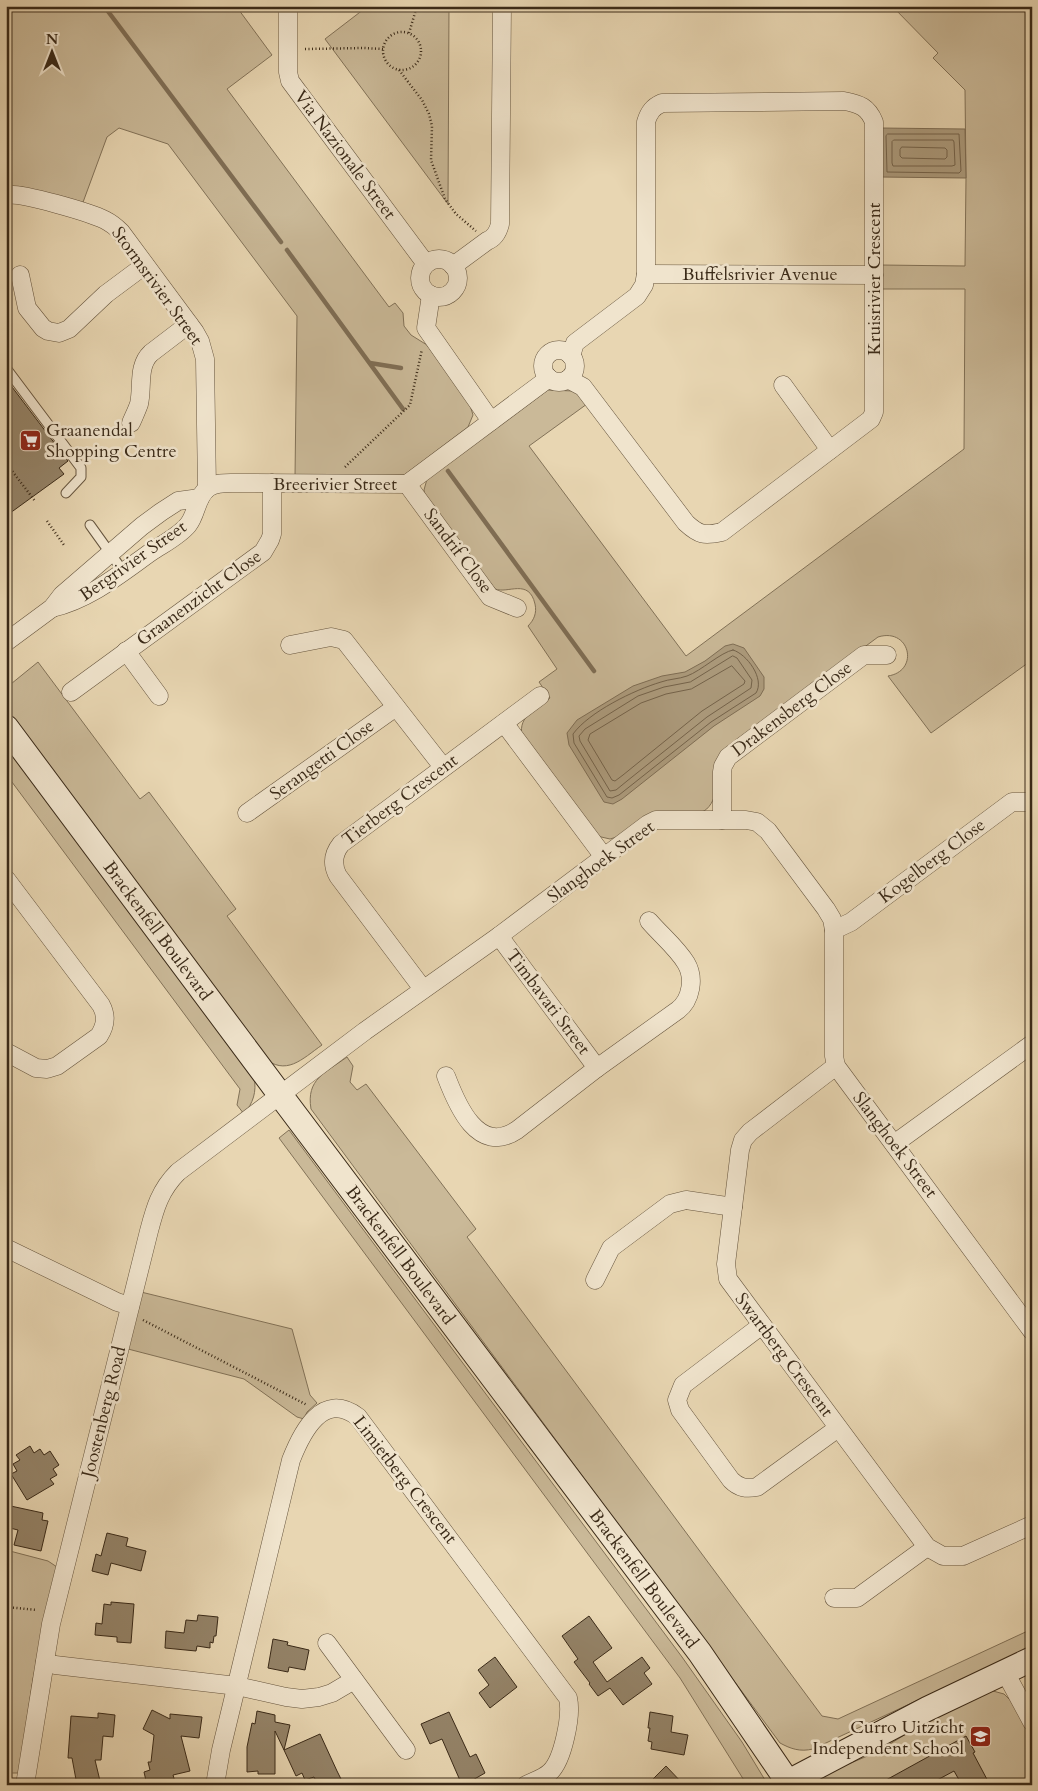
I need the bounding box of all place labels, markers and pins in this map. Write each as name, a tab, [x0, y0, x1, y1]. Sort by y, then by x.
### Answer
place label: Graanendal Shopping Centre	[46, 418, 177, 464]
supermarket icon: Graanendal Shopping Centre	[18, 428, 42, 452]
place label: Curro Uitzicht Independent School	[812, 1715, 964, 1761]
school or university icon: Curro Uitzicht Independent School	[968, 1725, 992, 1749]

